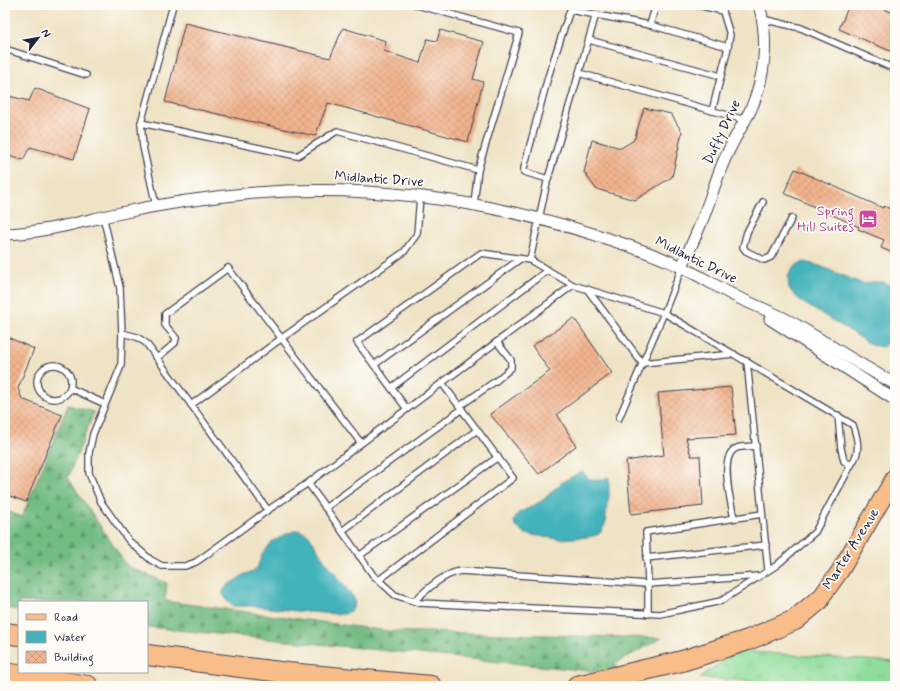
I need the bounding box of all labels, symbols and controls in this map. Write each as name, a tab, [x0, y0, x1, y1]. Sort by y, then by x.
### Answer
north arrow	[18, 18, 58, 58]
text: N	[38, 27, 54, 40]
street label: Duffy Drive	[699, 97, 745, 167]
street label: Midlantic Drive	[334, 167, 424, 191]
place label: Spring Hill Suites	[797, 202, 854, 236]
hotel icon: Spring Hill Suites	[857, 208, 879, 230]
street label: Midlantic Drive	[652, 232, 740, 288]
street label: Marter Avenue	[819, 504, 884, 593]
legend	[18, 601, 148, 673]
text: Road	[54, 610, 78, 626]
text: Water	[54, 630, 86, 646]
text: Building	[54, 650, 94, 667]

